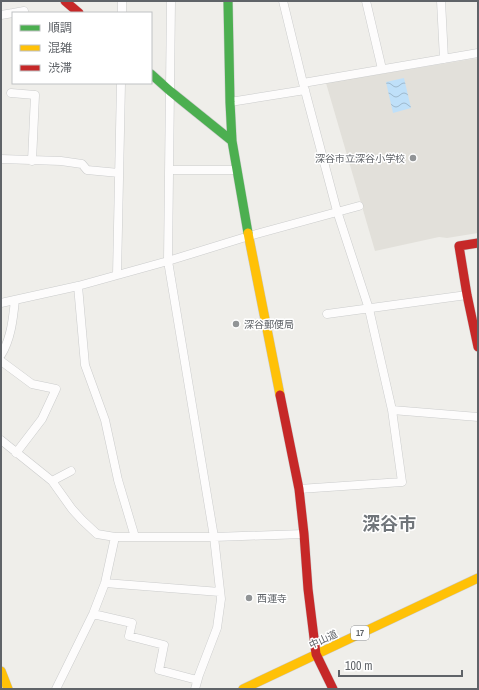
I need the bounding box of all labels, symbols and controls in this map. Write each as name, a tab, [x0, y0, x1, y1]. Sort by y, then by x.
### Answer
legend	[12, 12, 152, 84]
text: 順調	[48, 20, 72, 36]
text: 混雑	[48, 40, 72, 56]
text: 渋滞	[48, 60, 72, 76]
place label: 深谷市立深谷小学校	[315, 152, 405, 165]
marker: 深谷市立深谷小学校	[408, 153, 418, 163]
place label: 深谷郵便局	[244, 318, 294, 331]
marker: 深谷郵便局	[231, 319, 241, 329]
district label: 深谷市	[362, 511, 416, 536]
place label: 西運寺	[257, 592, 287, 605]
marker: 西運寺	[244, 593, 254, 603]
road number: 17	[351, 626, 369, 640]
street label: 中山道	[307, 627, 340, 652]
scale bar	[339, 652, 462, 678]
text: 100 m	[345, 658, 372, 674]

